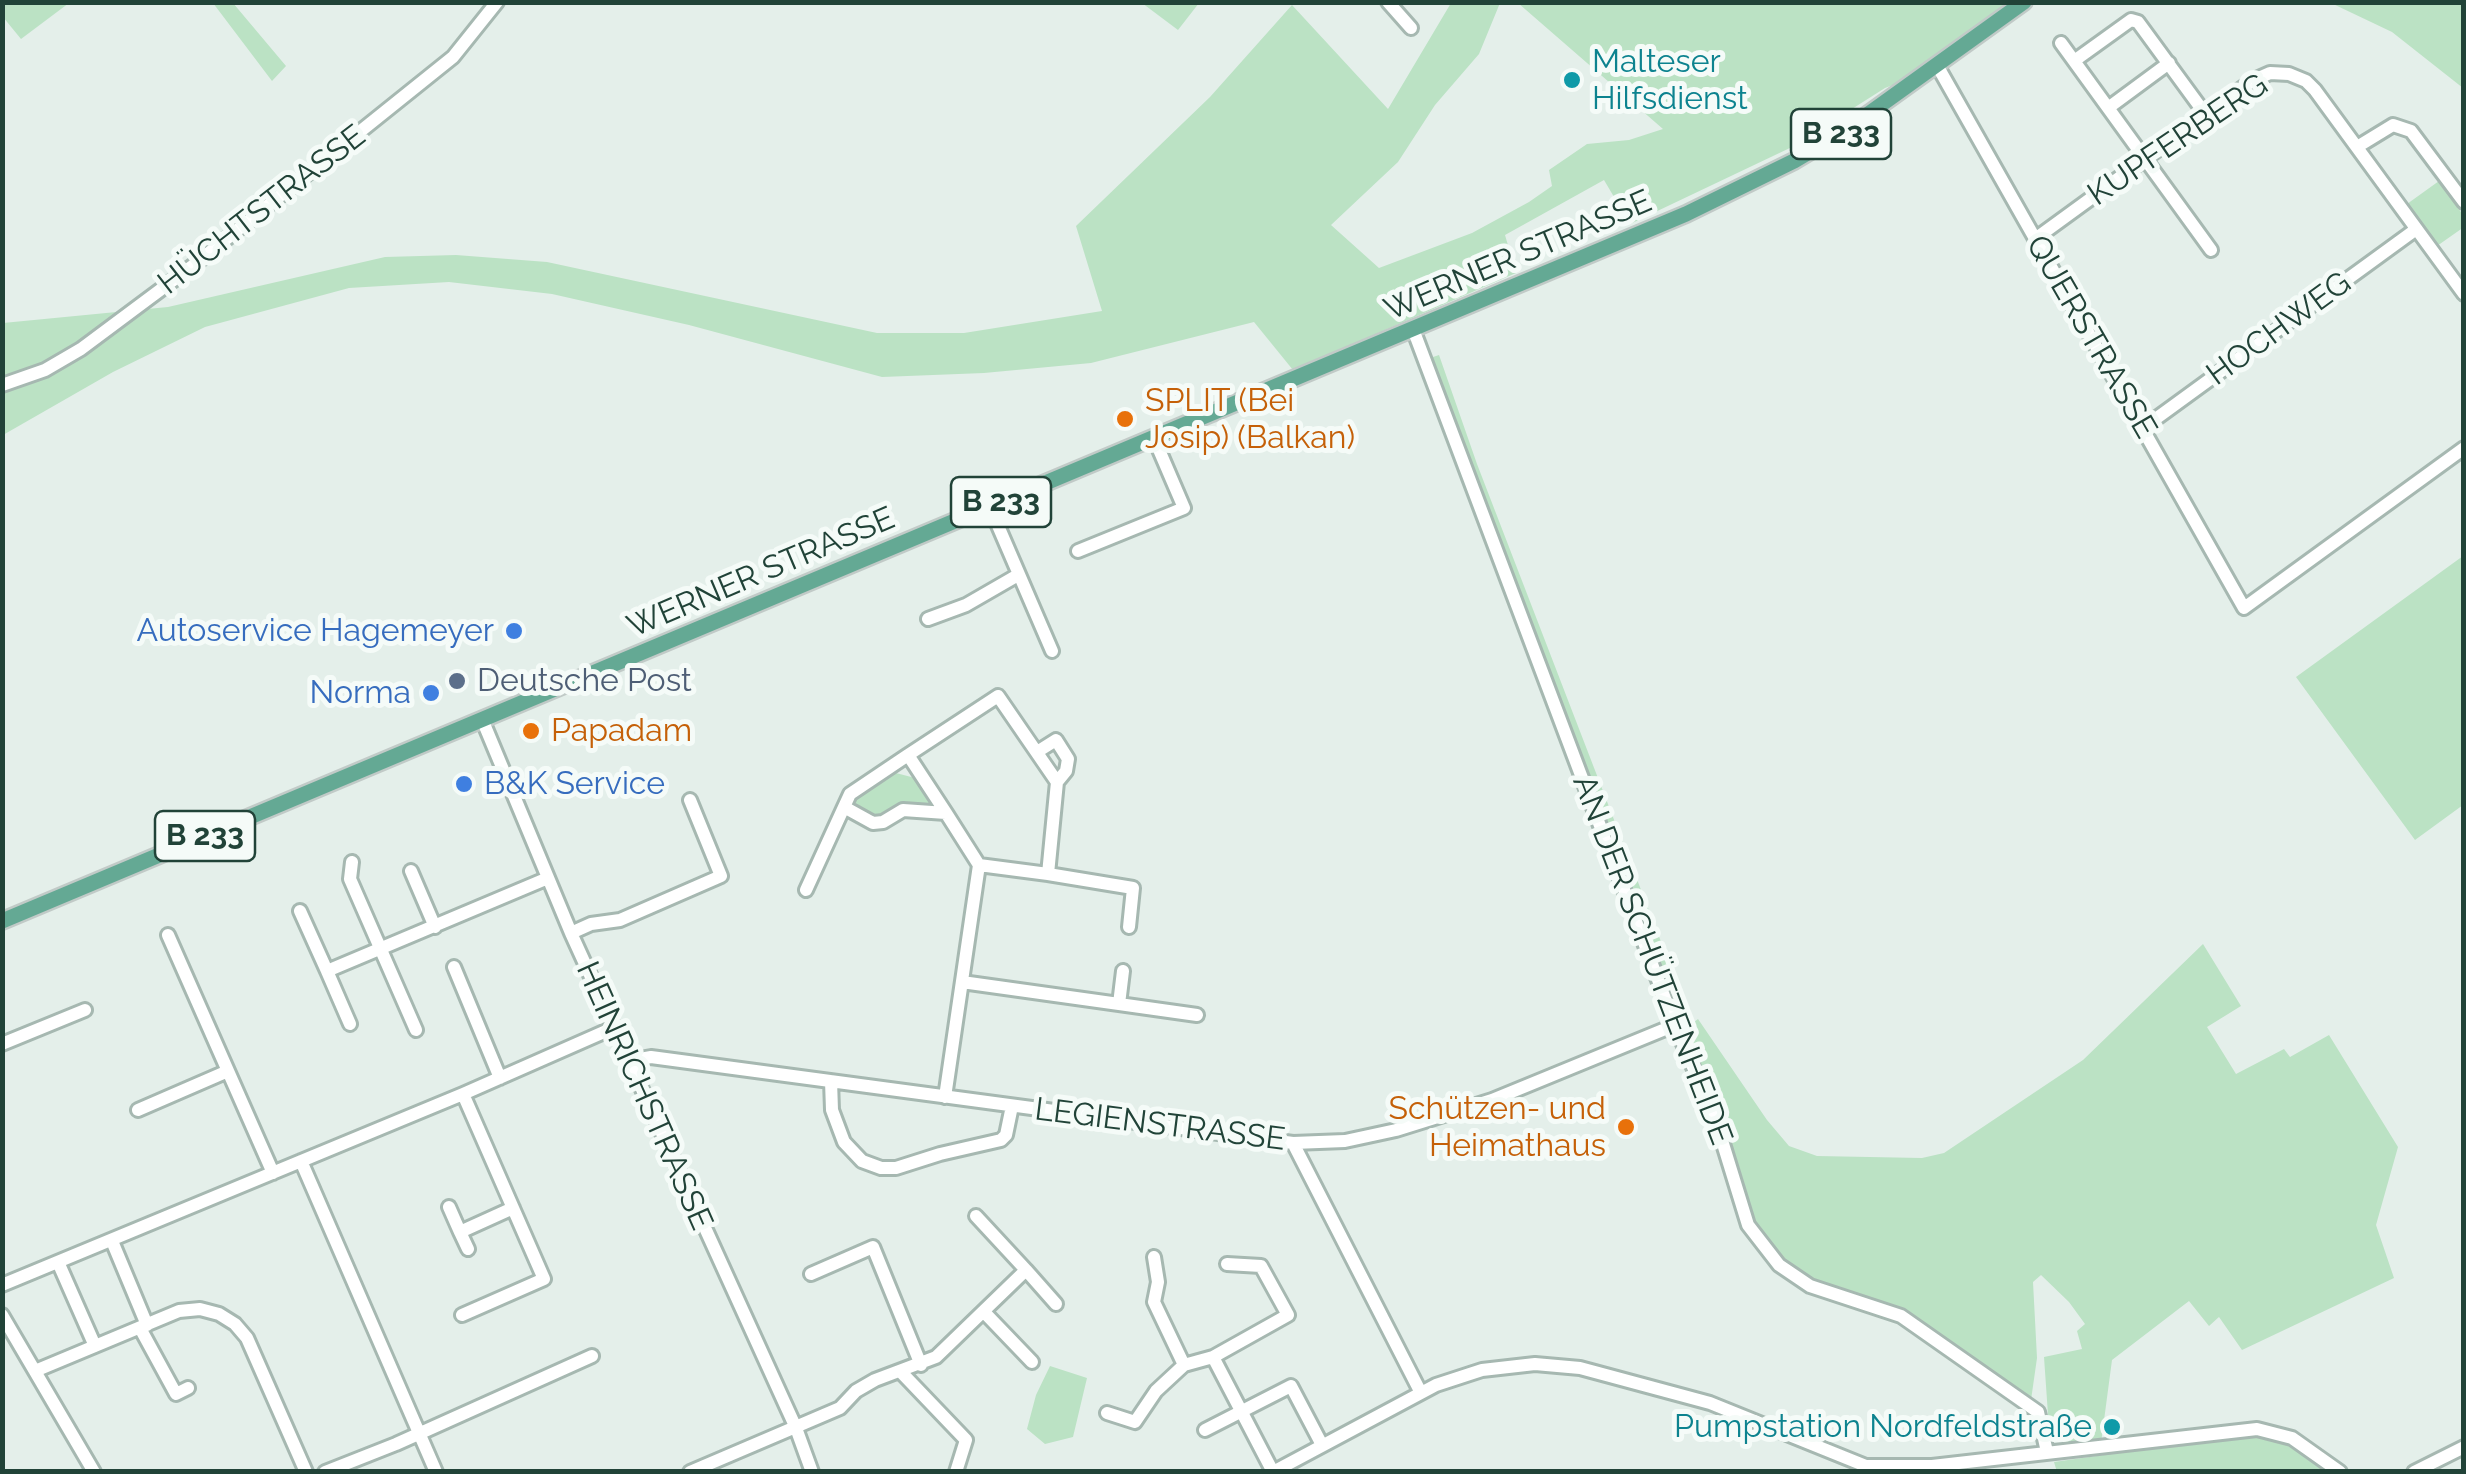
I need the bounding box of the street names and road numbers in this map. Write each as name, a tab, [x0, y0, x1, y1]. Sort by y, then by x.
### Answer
street label: KUPFERBERG	[2081, 66, 2275, 214]
road number: B 233	[1791, 109, 1891, 159]
street label: HÜCHTSTRASSE	[151, 117, 373, 303]
street label: WERNER STRASSE	[1379, 182, 1657, 330]
street label: QUERSTRASSE	[2017, 229, 2165, 445]
street label: HOCHWEG	[2200, 264, 2358, 394]
road number: B 233	[951, 477, 1051, 527]
street label: WERNER STRASSE	[622, 499, 900, 647]
street label: AN DER SCHÜTZENHEIDE	[1564, 770, 1740, 1150]
road number: B 233	[155, 811, 255, 861]
street label: HEINRICHSTRASSE	[568, 956, 720, 1236]
street label: LEGIENSTRASSE	[1033, 1091, 1287, 1159]

